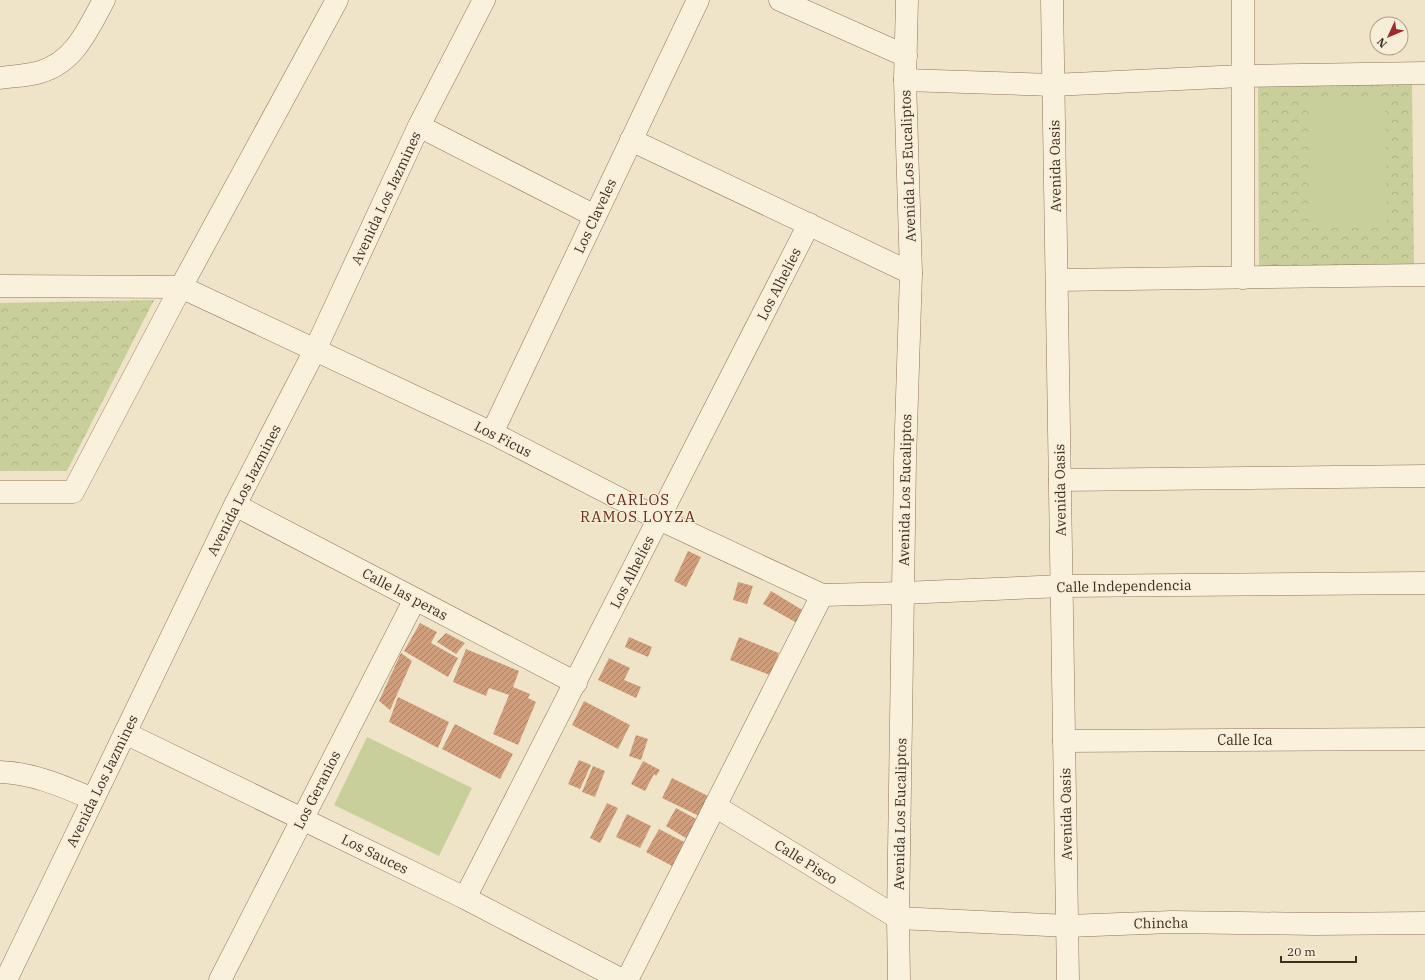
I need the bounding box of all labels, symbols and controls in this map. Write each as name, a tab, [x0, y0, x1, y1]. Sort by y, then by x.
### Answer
north arrow	[1369, 16, 1409, 56]
text: N	[1374, 35, 1390, 51]
street label: Avenida Los Eucaliptos	[896, 89, 920, 243]
street label: Avenida Oasis	[1045, 119, 1065, 212]
street label: Avenida Los Jazmines	[347, 128, 425, 268]
street label: Los Claveles	[570, 176, 620, 256]
street label: Los Alhelíes	[753, 245, 805, 323]
street label: Avenida Los Eucaliptos	[895, 413, 915, 566]
street label: Los Ficus	[471, 417, 535, 461]
street label: Avenida Los Jazmines	[203, 421, 285, 559]
street label: Avenida Oasis	[1050, 443, 1070, 536]
district label: CARLOS RAMOS LOYZA	[580, 490, 696, 526]
street label: Los Alhelíes	[606, 533, 658, 611]
street label: Calle las peras	[359, 564, 451, 624]
street label: Calle Independencia	[1056, 576, 1192, 596]
street label: Avenida Los Jazmines	[62, 712, 142, 850]
street label: Calle Ica	[1217, 731, 1273, 749]
street label: Avenida Los Eucaliptos	[890, 737, 910, 890]
street label: Los Geranios	[289, 748, 345, 832]
street label: Avenida Oasis	[1056, 767, 1076, 860]
street label: Los Sauces	[339, 830, 412, 878]
street label: Calle Pisco	[771, 836, 841, 888]
street label: Chincha	[1133, 914, 1189, 932]
scale bar	[1281, 938, 1356, 964]
text: 20 m	[1287, 944, 1316, 959]

